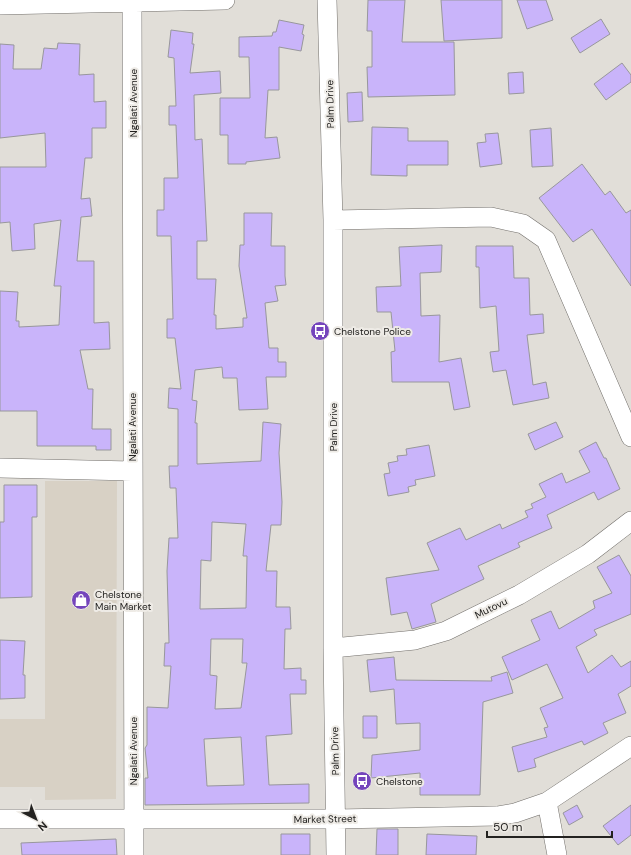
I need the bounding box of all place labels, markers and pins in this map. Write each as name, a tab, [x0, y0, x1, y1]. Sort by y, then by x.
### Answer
bus stop icon: Chelstone Police	[309, 320, 331, 342]
place label: Chelstone Police	[334, 325, 411, 338]
place label: Chelstone Main Market	[95, 588, 151, 613]
shop icon: Chelstone Main Market	[70, 589, 92, 611]
bus stop icon: Chelstone	[351, 770, 373, 792]
place label: Chelstone	[376, 775, 423, 788]

